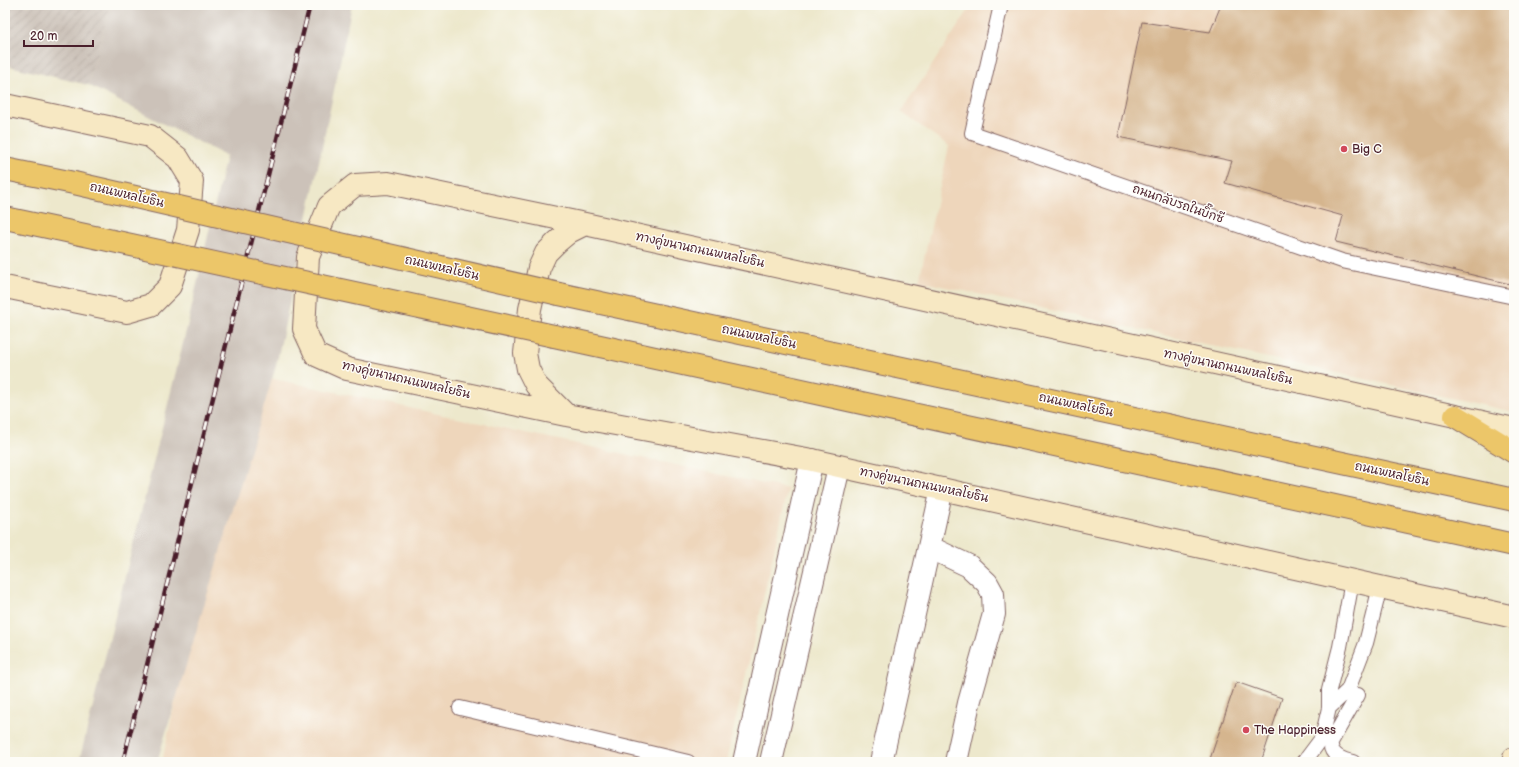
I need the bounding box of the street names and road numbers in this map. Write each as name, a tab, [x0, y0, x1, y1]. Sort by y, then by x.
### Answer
street label: ถนนพหลโยธิน	[88, 178, 166, 211]
street label: ถนนกลับรถในบิ๊กซี	[1130, 178, 1227, 227]
street label: ทางคู่ขนานถนนพหลโยธิน	[634, 228, 766, 272]
street label: ถนนพหลโยธิน	[403, 251, 481, 284]
street label: ถนนพหลโยธิน	[720, 321, 798, 352]
street label: ทางคู่ขนานถนนพหลโยธิน	[1162, 345, 1294, 389]
street label: ทางคู่ขนานถนนพหลโยธิน	[340, 357, 472, 403]
street label: ถนนพหลโยธิน	[1037, 389, 1115, 420]
street label: ถนนพหลโยธิน	[1353, 458, 1431, 489]
street label: ทางคู่ขนานถนนพหลโยธิน	[858, 463, 990, 507]

